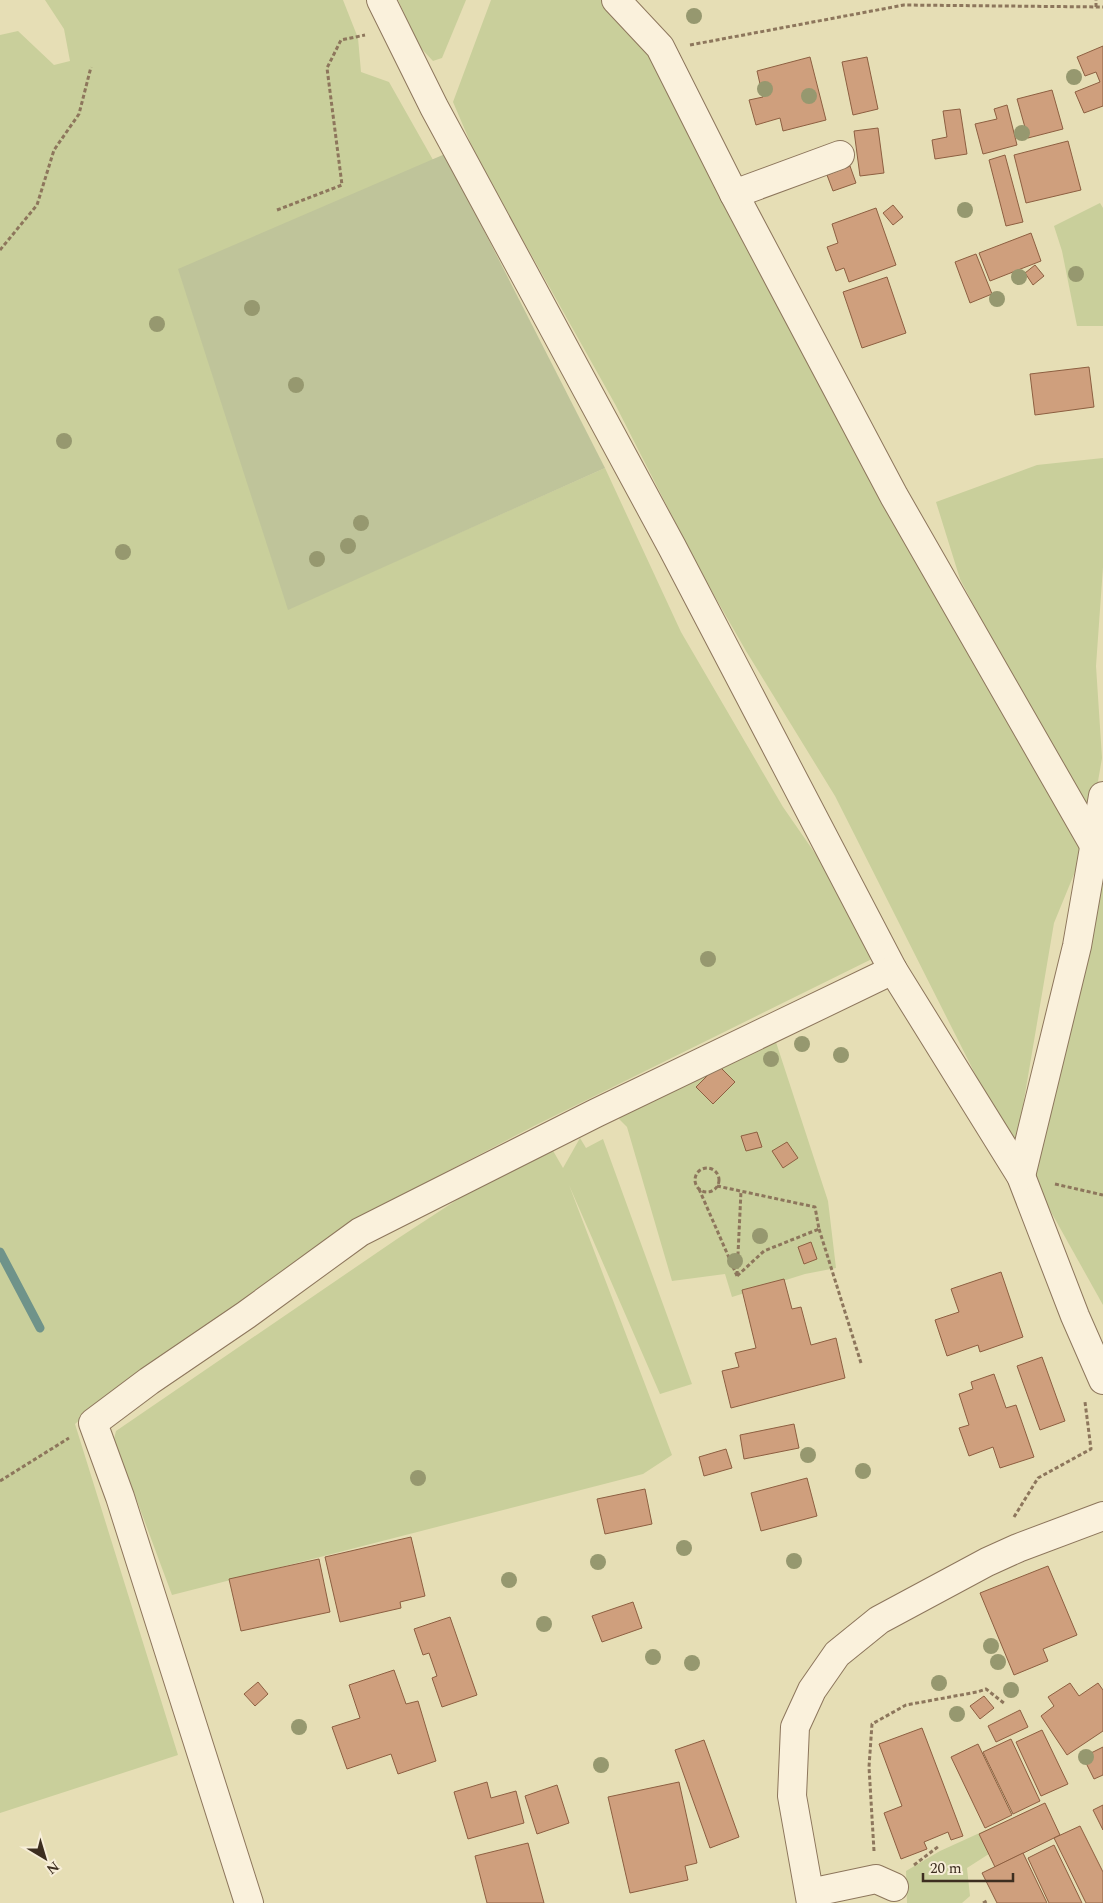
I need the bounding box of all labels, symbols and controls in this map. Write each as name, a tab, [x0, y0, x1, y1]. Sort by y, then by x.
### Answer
north arrow	[20, 1833, 70, 1883]
scale bar	[923, 1850, 1013, 1882]
text: N	[42, 1856, 64, 1880]
text: 20 m	[930, 1857, 962, 1880]

